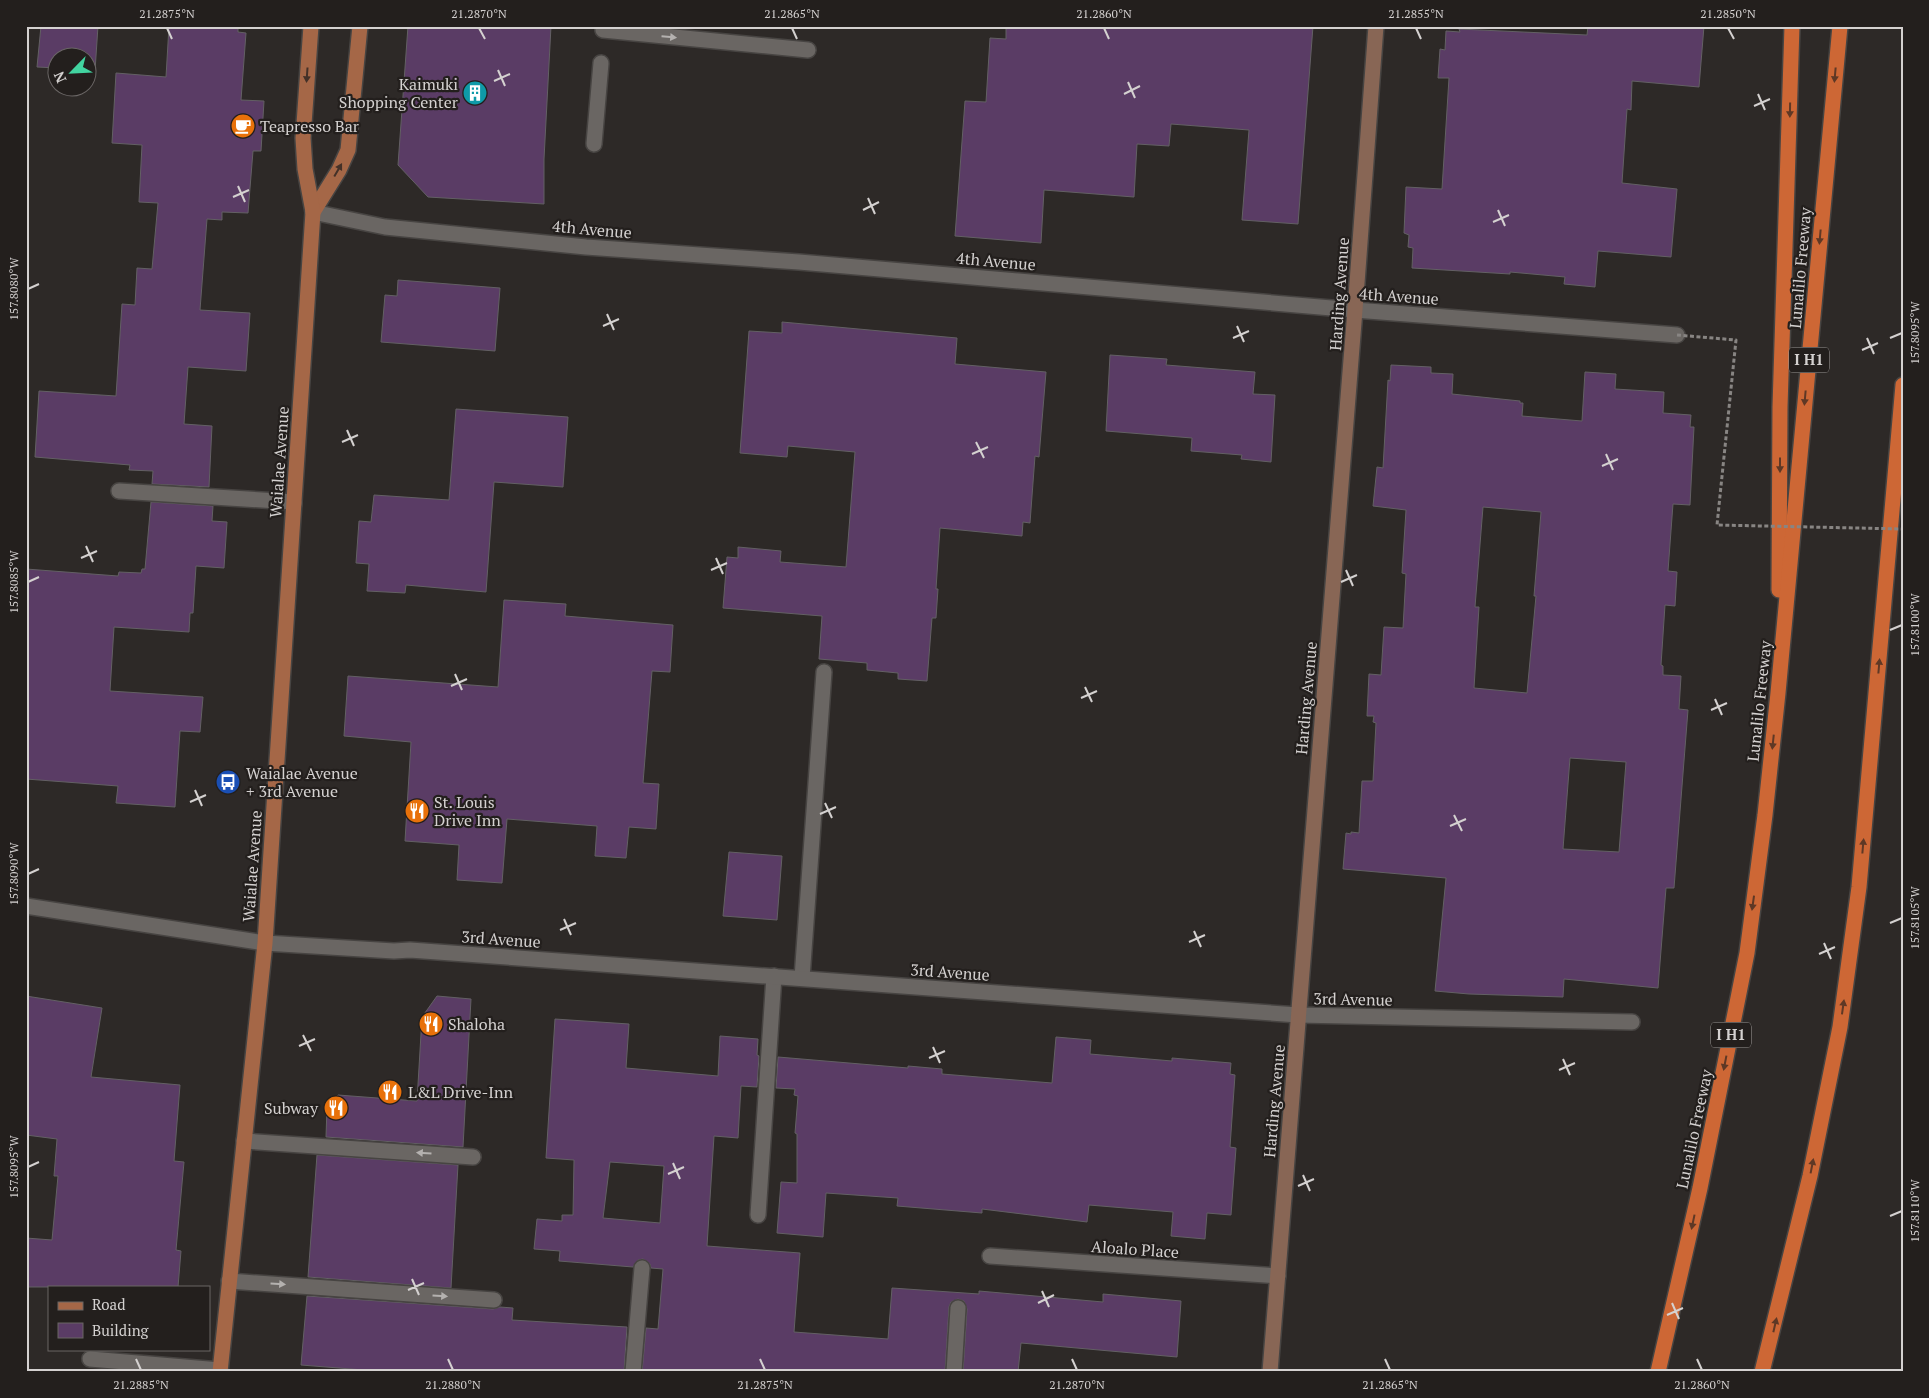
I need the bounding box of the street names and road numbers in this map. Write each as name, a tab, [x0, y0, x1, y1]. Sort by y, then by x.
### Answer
street label: Lunalilo Freeway	[1784, 206, 1816, 329]
street label: 4th Avenue	[551, 215, 633, 243]
street label: Harding Avenue	[1324, 237, 1354, 351]
street label: 4th Avenue	[955, 247, 1037, 275]
street label: 4th Avenue	[1358, 282, 1440, 310]
road number: I H1	[1789, 348, 1829, 372]
street label: Waialae Avenue	[264, 405, 294, 519]
street label: Lunalilo Freeway	[1742, 639, 1776, 763]
street label: Harding Avenue	[1290, 641, 1322, 755]
street label: Waialae Avenue	[237, 809, 267, 923]
street label: 3rd Avenue	[461, 925, 541, 953]
street label: 3rd Avenue	[910, 958, 990, 986]
street label: 3rd Avenue	[1313, 987, 1393, 1011]
road number: I H1	[1711, 1022, 1751, 1048]
street label: Harding Avenue	[1258, 1044, 1290, 1158]
street label: Lunalilo Freeway	[1671, 1066, 1718, 1191]
street label: Aloalo Place	[1090, 1235, 1180, 1263]

